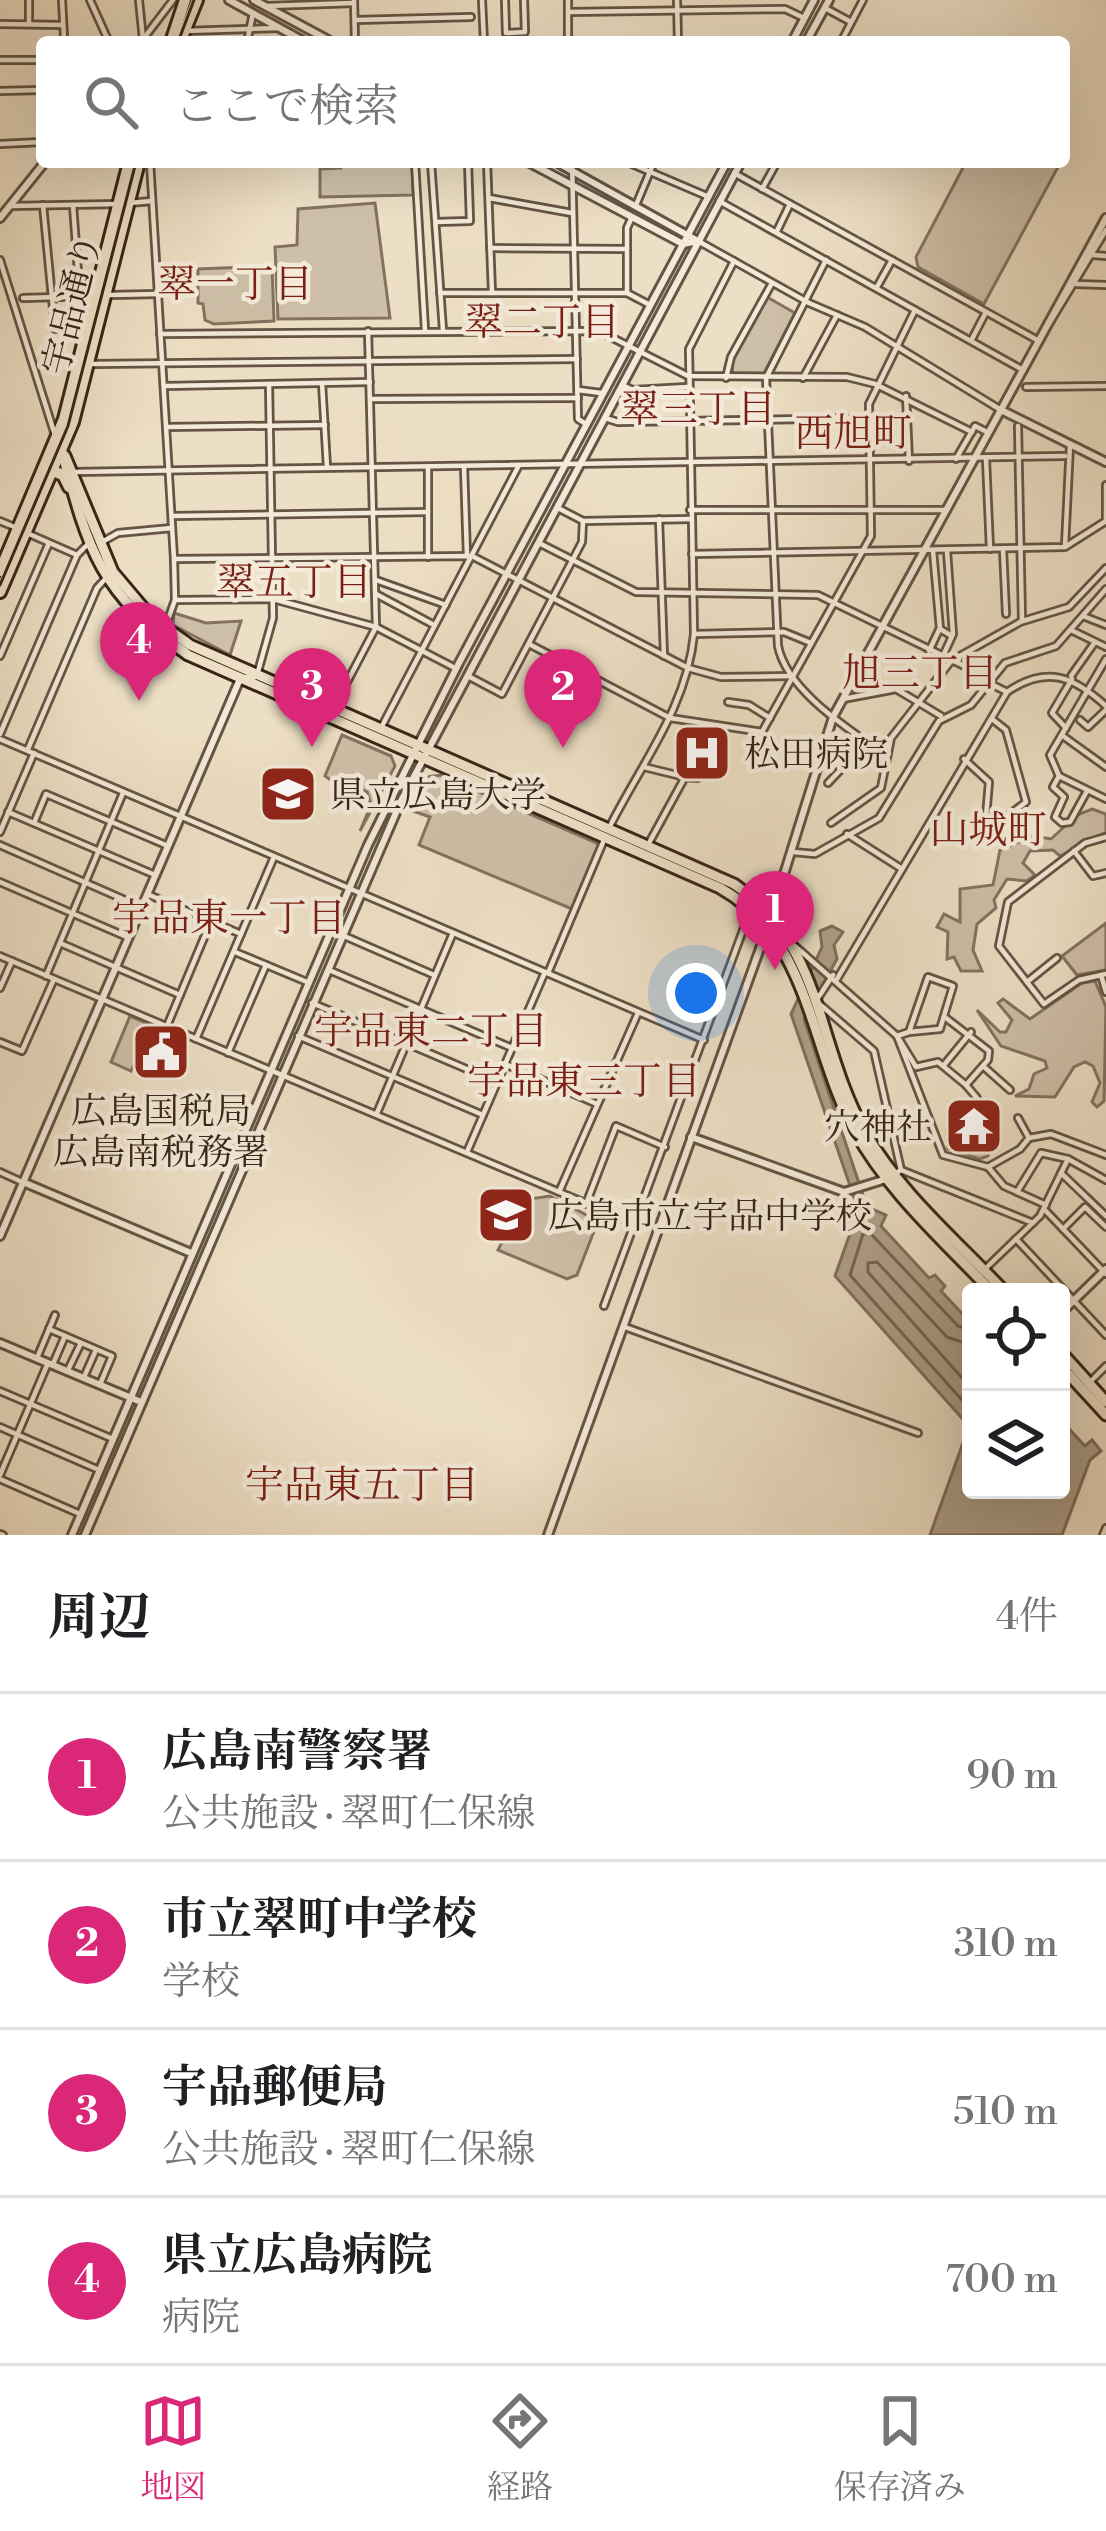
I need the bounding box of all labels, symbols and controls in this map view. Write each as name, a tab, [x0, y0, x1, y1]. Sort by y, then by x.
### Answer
search box	[36, 36, 1070, 168]
icon: search	[78, 69, 144, 135]
text: ここで検索	[174, 79, 399, 136]
street label: 宇品通り	[34, 229, 113, 380]
district label: 翠一丁目	[157, 261, 313, 310]
district label: 翠二丁目	[464, 299, 620, 348]
district label: 翠三丁目	[620, 386, 776, 435]
district label: 西旭町	[794, 410, 912, 459]
district label: 翠五丁目	[216, 559, 372, 608]
pin: 4	[100, 602, 178, 701]
pin: 3	[273, 648, 351, 747]
pin: 2	[524, 649, 602, 748]
district label: 旭三丁目	[842, 650, 998, 699]
hospital icon: 松田病院	[671, 722, 733, 784]
place label: 松田病院	[744, 733, 888, 778]
school or university icon: 県立広島大学	[257, 763, 319, 825]
place label: 県立広島大学	[330, 774, 546, 819]
district label: 山城町	[929, 807, 1047, 856]
pin: 1	[736, 871, 814, 970]
district label: 宇品東一丁目	[112, 895, 346, 944]
your location	[666, 963, 726, 1023]
district label: 宇品東二丁目	[314, 1008, 548, 1057]
public building icon: 広島国税局 広島南税務署	[130, 1021, 192, 1083]
district label: 宇品東三丁目	[467, 1058, 701, 1107]
place label: 広島国税局 広島南税務署	[53, 1090, 269, 1176]
temple icon: 穴神社	[943, 1095, 1005, 1157]
place label: 穴神社	[824, 1106, 932, 1151]
school or university icon: 広島市立宇品中学校	[475, 1184, 537, 1246]
place label: 広島市立宇品中学校	[548, 1195, 872, 1240]
map controls	[962, 1283, 1070, 1499]
button: locate	[962, 1283, 1070, 1391]
button: layers	[962, 1391, 1070, 1499]
district label: 宇品東五丁目	[245, 1462, 479, 1511]
text: 周辺	[48, 1587, 150, 1651]
text: 4件	[996, 1593, 1058, 1642]
text: 広島南警察署	[162, 1724, 432, 1781]
text: 1	[78, 1752, 96, 1801]
text: 90 m	[966, 1752, 1058, 1801]
text: 公共施設 · 翠町仁保線	[162, 1790, 536, 1839]
text: 市立翠町中学校	[162, 1892, 477, 1949]
text: 2	[75, 1920, 99, 1969]
text: 310 m	[954, 1920, 1058, 1969]
text: 学校	[162, 1958, 240, 2007]
text: 宇品郵便局	[162, 2060, 387, 2117]
text: 3	[75, 2088, 99, 2137]
text: 510 m	[953, 2088, 1058, 2137]
text: 公共施設 · 翠町仁保線	[162, 2126, 536, 2175]
text: 県立広島病院	[162, 2228, 432, 2285]
text: 4	[74, 2256, 100, 2305]
text: 700 m	[945, 2256, 1058, 2305]
text: 病院	[162, 2294, 240, 2343]
tab: 地図	[140, 2388, 206, 2509]
tab: 経路	[487, 2388, 553, 2509]
tab: 保存済み	[834, 2388, 966, 2509]

